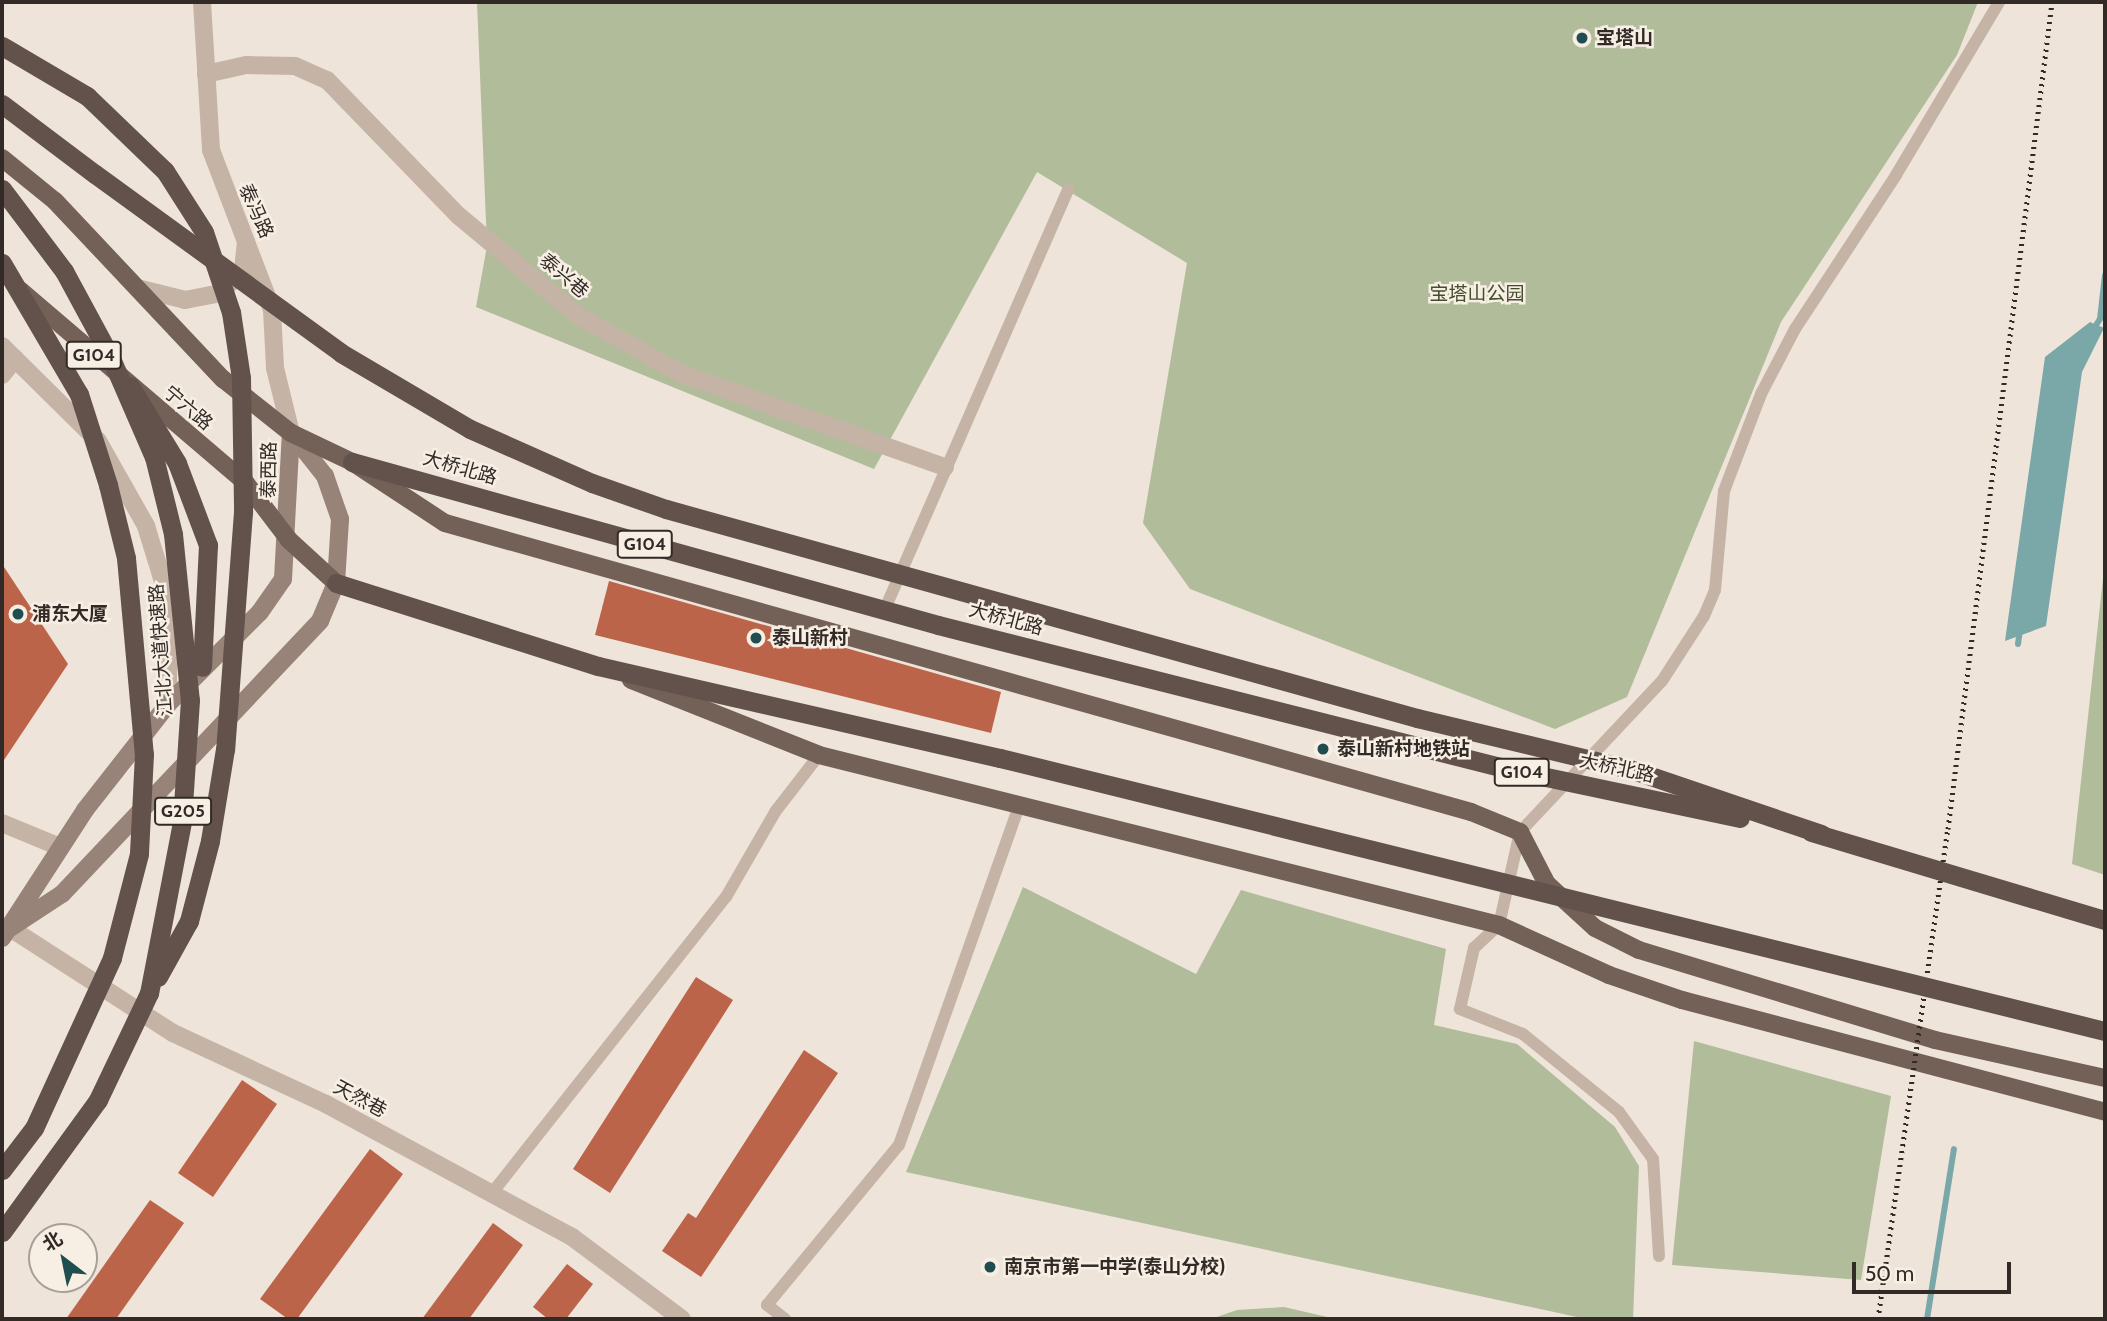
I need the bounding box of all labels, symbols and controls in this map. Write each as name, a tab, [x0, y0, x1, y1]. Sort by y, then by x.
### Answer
place label: 宝塔山	[1596, 27, 1653, 49]
marker: 宝塔山	[1574, 30, 1590, 46]
street label: 泰冯路	[234, 180, 278, 242]
street label: 泰兴巷	[535, 249, 593, 303]
park label: 宝塔山公园	[1430, 283, 1524, 305]
road number: G104	[64, 340, 124, 370]
street label: 宁六路	[159, 381, 217, 435]
street label: 泰西路	[257, 441, 281, 499]
street label: 大桥北路	[420, 447, 500, 489]
road number: G104	[615, 530, 675, 558]
street label: 江北大道快速路	[145, 583, 177, 717]
street label: 大桥北路	[966, 598, 1046, 640]
place label: 浦东大厦	[32, 603, 108, 625]
marker: 浦东大厦	[10, 606, 26, 622]
place label: 泰山新村	[772, 627, 848, 649]
marker: 泰山新村	[746, 628, 766, 648]
place label: 泰山新村地铁站	[1337, 738, 1470, 760]
marker: 泰山新村地铁站	[1315, 741, 1331, 757]
street label: 大桥北路	[1577, 749, 1657, 787]
road number: G104	[1492, 758, 1552, 786]
road number: G205	[153, 796, 213, 826]
street label: 天然巷	[329, 1076, 391, 1122]
north arrow	[28, 1223, 98, 1293]
text: 北	[39, 1227, 67, 1256]
scale bar	[1855, 1248, 2014, 1292]
place label: 南京市第一中学(泰山分校)	[1004, 1256, 1225, 1278]
marker: 南京市第一中学(泰山分校)	[982, 1259, 998, 1275]
text: 50 m	[1865, 1261, 1914, 1286]

